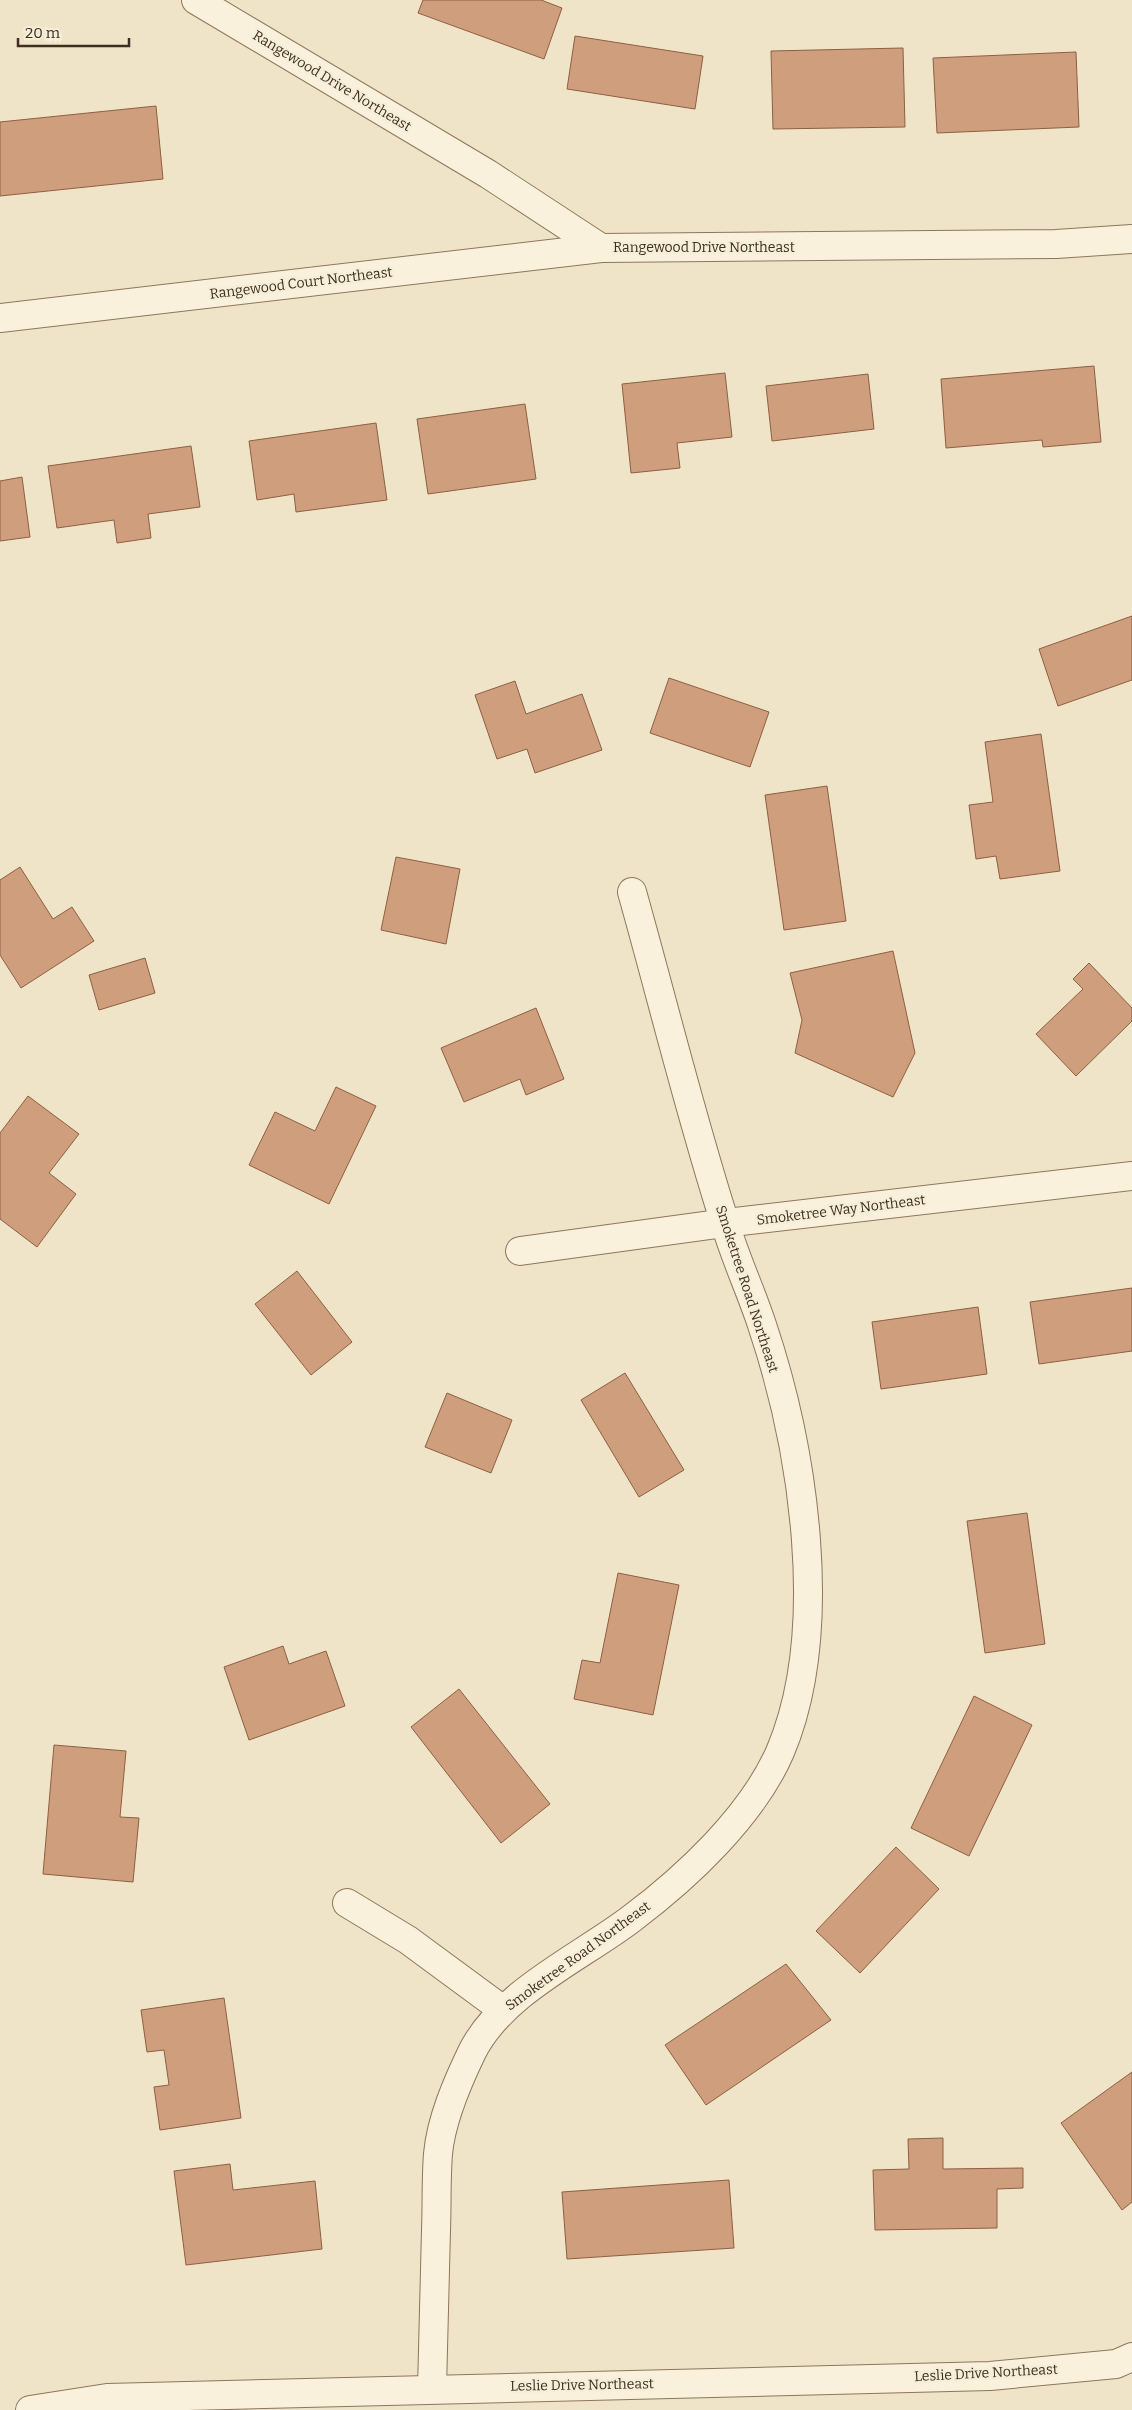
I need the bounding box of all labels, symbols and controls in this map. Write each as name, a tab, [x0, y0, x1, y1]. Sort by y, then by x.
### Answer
scale bar	[18, 15, 129, 47]
text: 20 m	[25, 24, 61, 42]
street label: Rangewood Drive Northeast	[250, 27, 414, 135]
street label: Rangewood Drive Northeast	[613, 239, 795, 256]
street label: Rangewood Court Northeast	[209, 263, 393, 303]
street label: Smoketree Way Northeast	[756, 1191, 926, 1229]
street label: Smoketree Road Northeast	[712, 1203, 782, 1375]
street label: Smoketree Road Northeast	[502, 1898, 654, 2014]
street label: Leslie Drive Northeast	[914, 2361, 1058, 2385]
street label: Leslie Drive Northeast	[510, 2375, 654, 2395]

